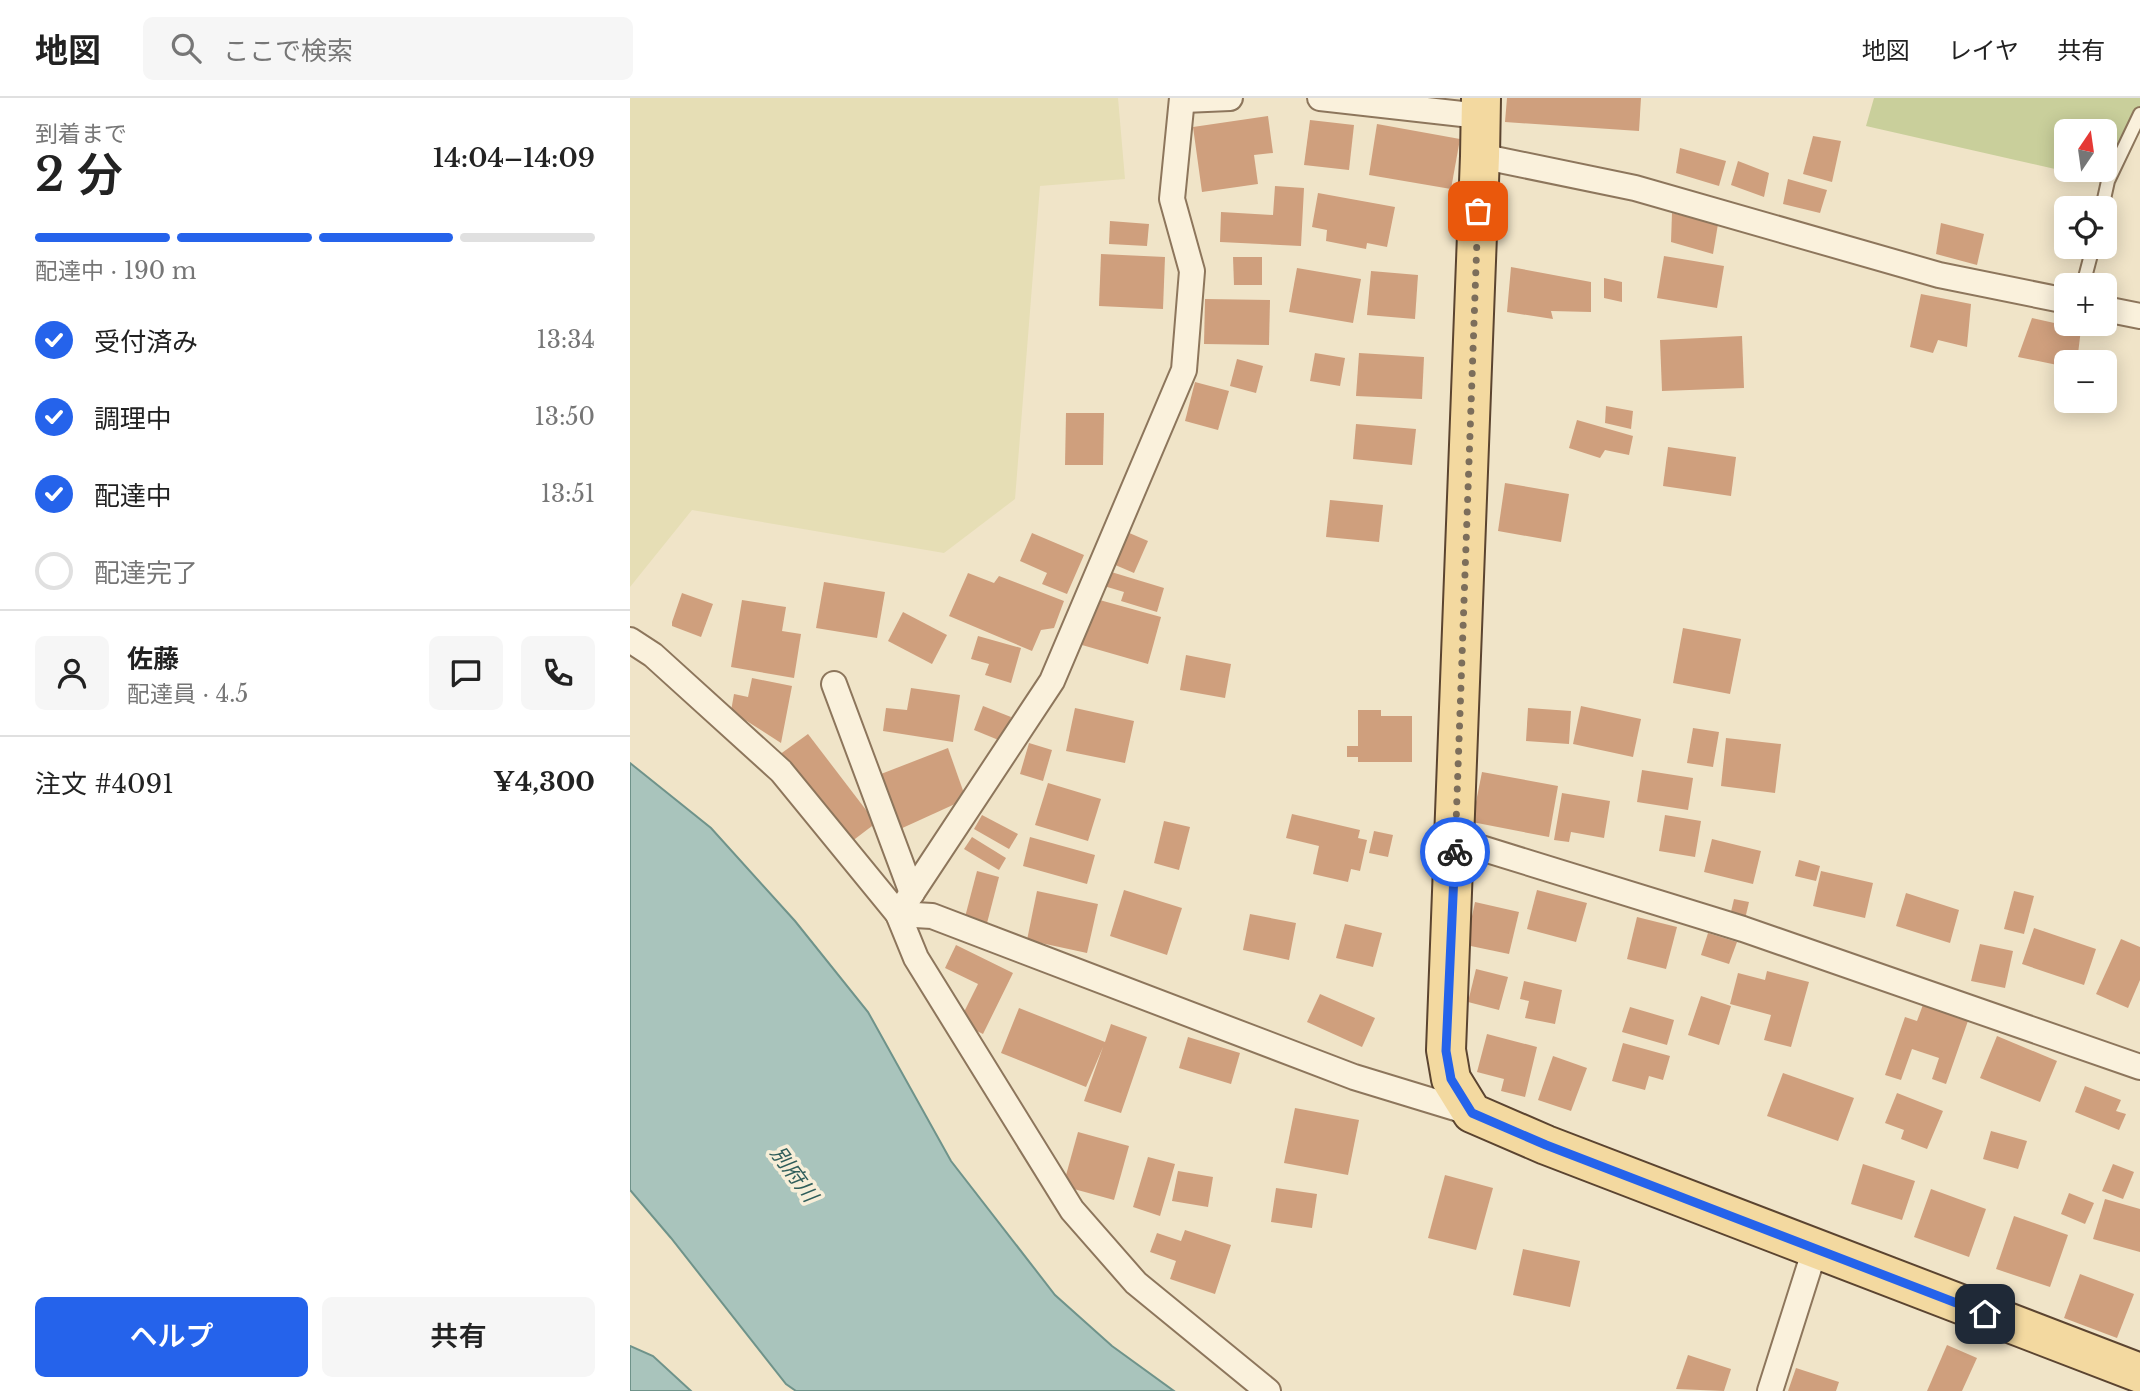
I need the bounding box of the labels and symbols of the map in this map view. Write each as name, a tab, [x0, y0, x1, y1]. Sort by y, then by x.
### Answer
north arrow	[2054, 119, 2118, 182]
pin	[1448, 181, 1508, 241]
courier	[1420, 817, 1490, 887]
water label: 別府川	[765, 1141, 824, 1209]
pin	[1955, 1284, 2015, 1344]

